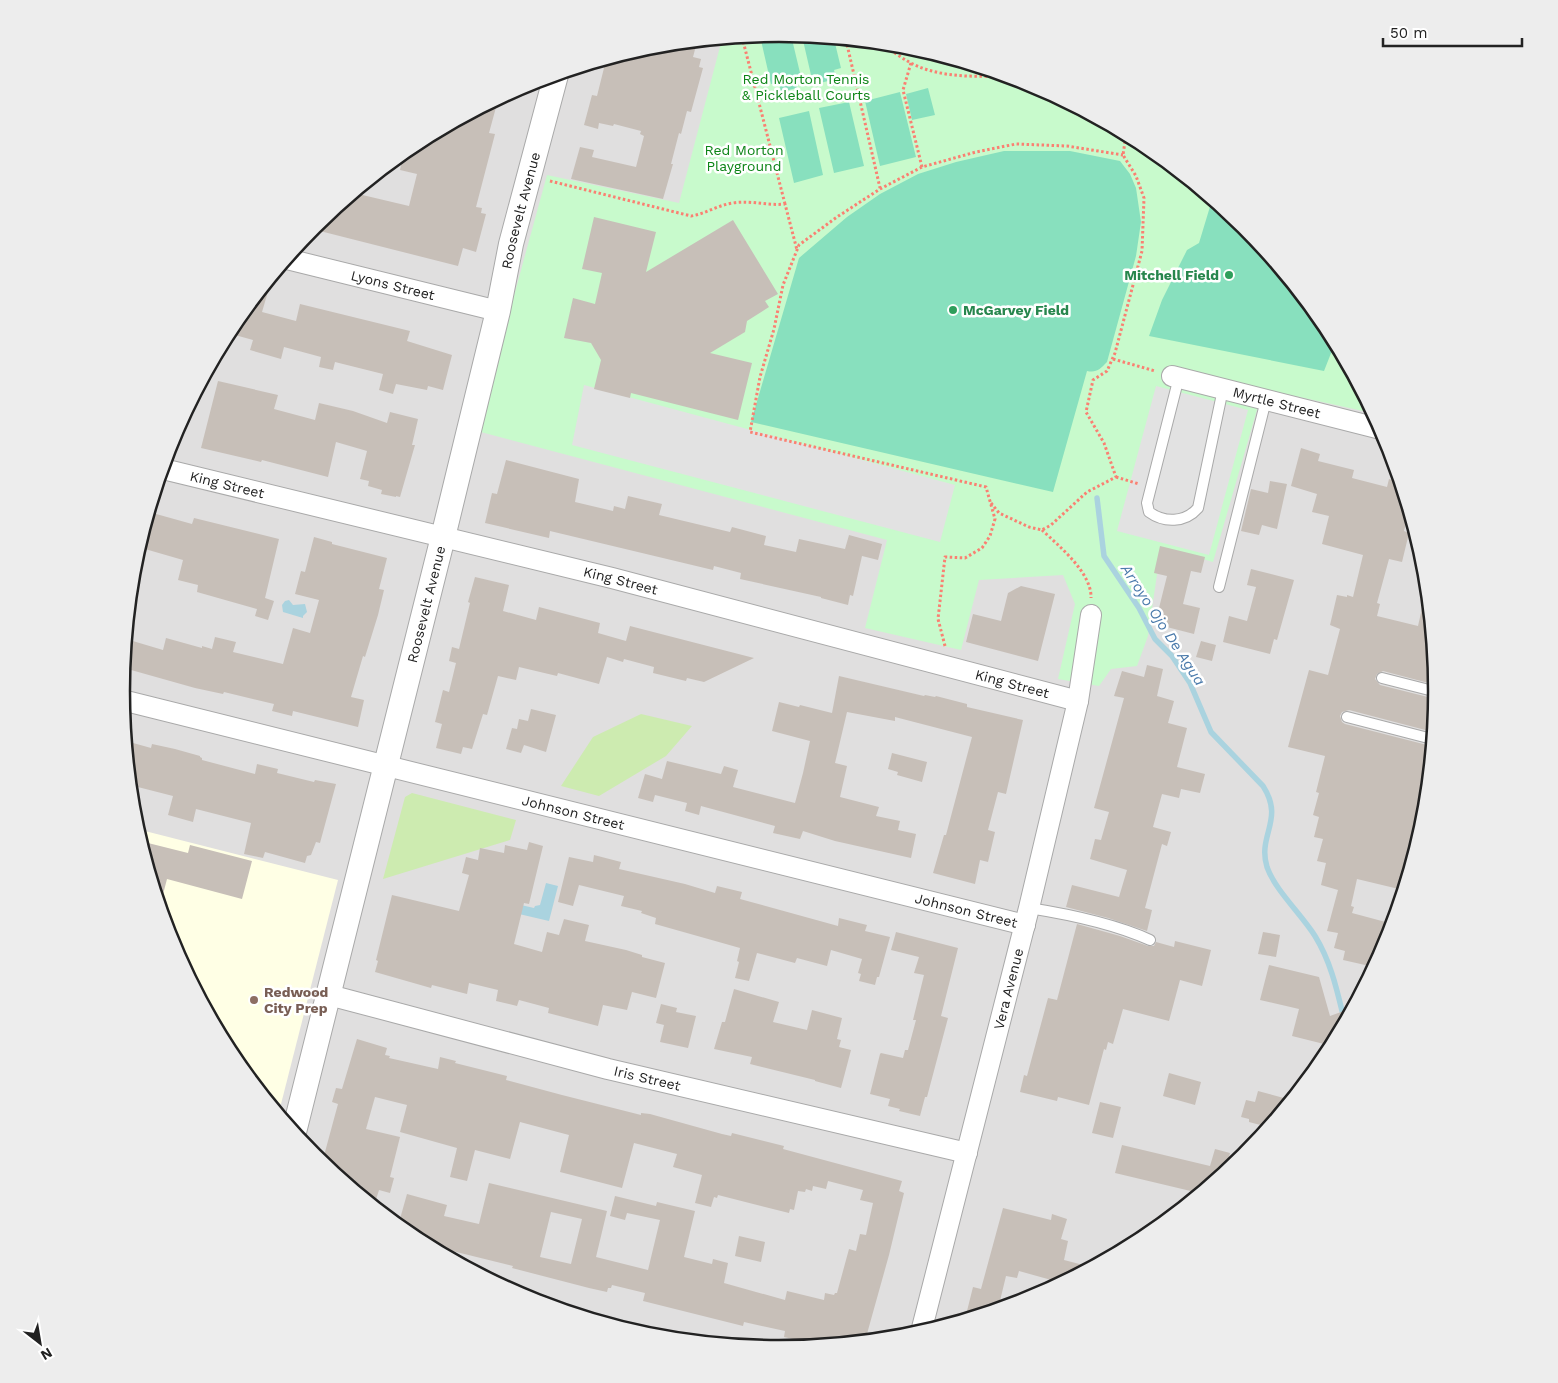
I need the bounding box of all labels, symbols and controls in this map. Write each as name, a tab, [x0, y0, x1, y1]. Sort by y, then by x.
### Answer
scale bar	[1383, 15, 1522, 47]
text: 50 m	[1390, 24, 1427, 42]
park label: Red Morton Tennis & Pickleball Courts	[742, 71, 870, 103]
park label: Red Morton Playground	[704, 142, 784, 174]
street label: Roosevelt Avenue	[498, 150, 543, 270]
street label: Lyons Street	[349, 267, 437, 303]
place label: Mitchell Field	[1124, 267, 1219, 283]
marker: Mitchell Field	[1223, 269, 1235, 281]
place label: McGarvey Field	[963, 302, 1069, 318]
marker: McGarvey Field	[947, 304, 959, 316]
street label: Myrtle Street	[1231, 384, 1322, 421]
street label: King Street	[188, 468, 266, 501]
street label: Roosevelt Avenue	[404, 544, 449, 665]
water label: Arroyo Ojo De Agua	[1117, 560, 1209, 689]
street label: King Street	[582, 563, 660, 598]
street label: King Street	[973, 666, 1051, 701]
street label: Johnson Street	[520, 792, 626, 833]
street label: Johnson Street	[913, 890, 1019, 931]
street label: Vera Avenue	[990, 947, 1026, 1031]
place label: Redwood City Prep	[264, 984, 328, 1016]
marker: Redwood City Prep	[248, 994, 260, 1006]
street label: Iris Street	[612, 1063, 682, 1094]
north arrow	[15, 1318, 65, 1368]
text: N	[38, 1345, 55, 1364]

